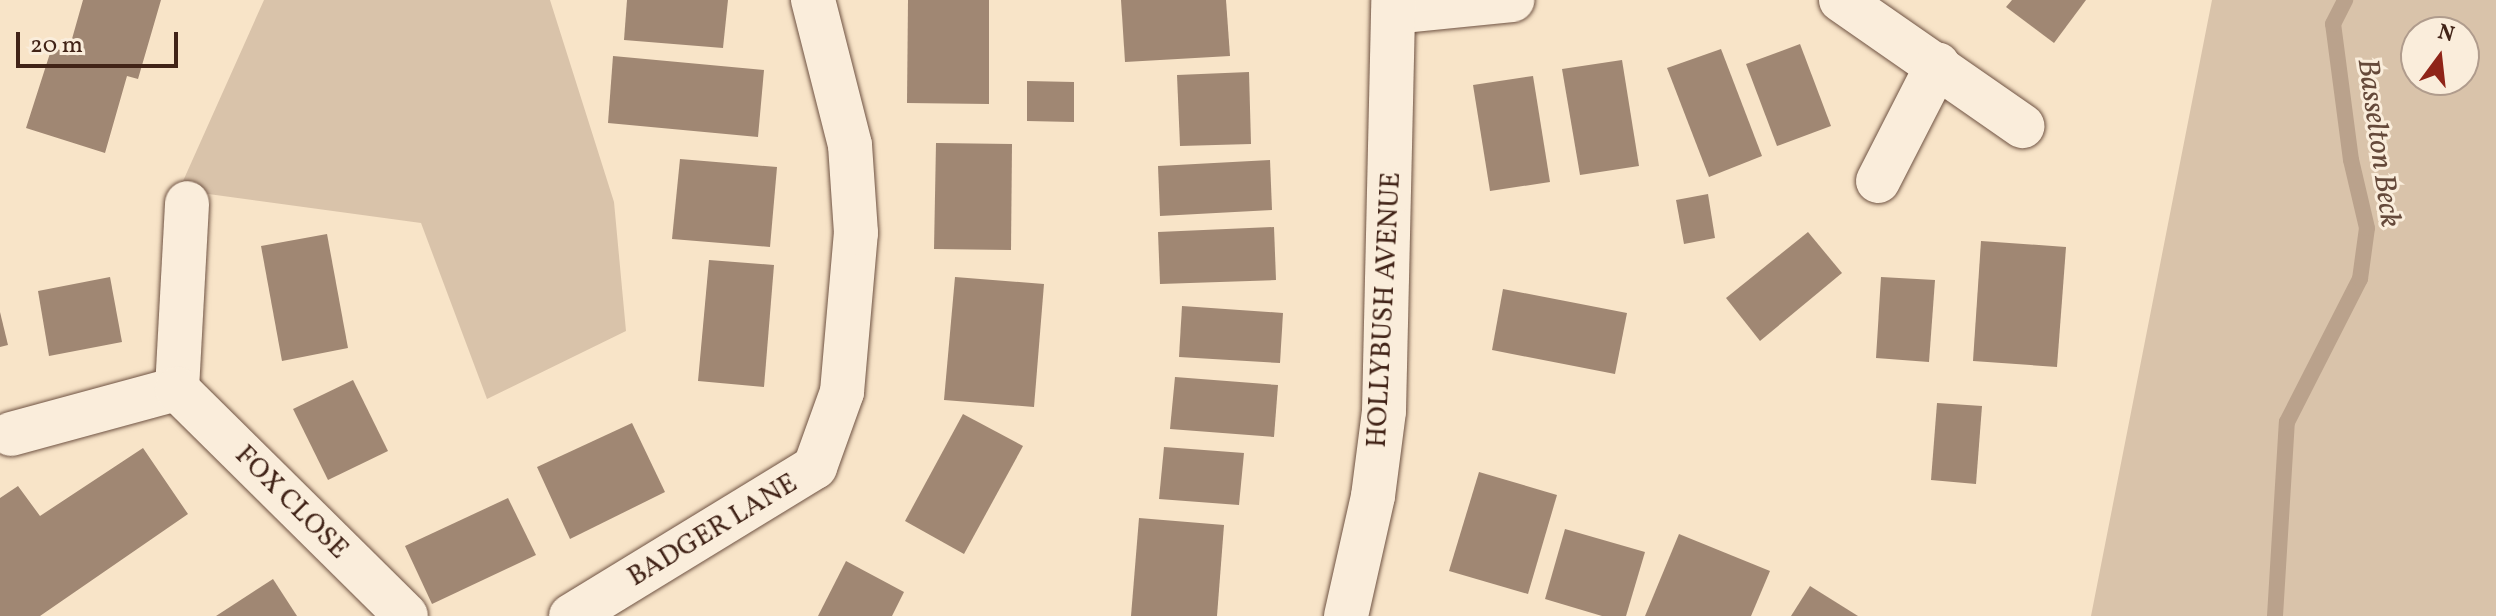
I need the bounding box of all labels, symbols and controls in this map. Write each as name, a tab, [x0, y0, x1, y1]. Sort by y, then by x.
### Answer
scale bar	[20, 16, 182, 66]
north arrow	[2400, 16, 2480, 96]
text: N	[2434, 17, 2458, 51]
text: 20 m	[30, 29, 83, 63]
water label: Basselton Beck	[2348, 56, 2408, 230]
street label: HOLLYBUSH AVENUE	[1361, 171, 1409, 449]
street label: FOX CLOSE	[227, 439, 355, 567]
street label: BADGER LANE	[622, 467, 804, 595]

